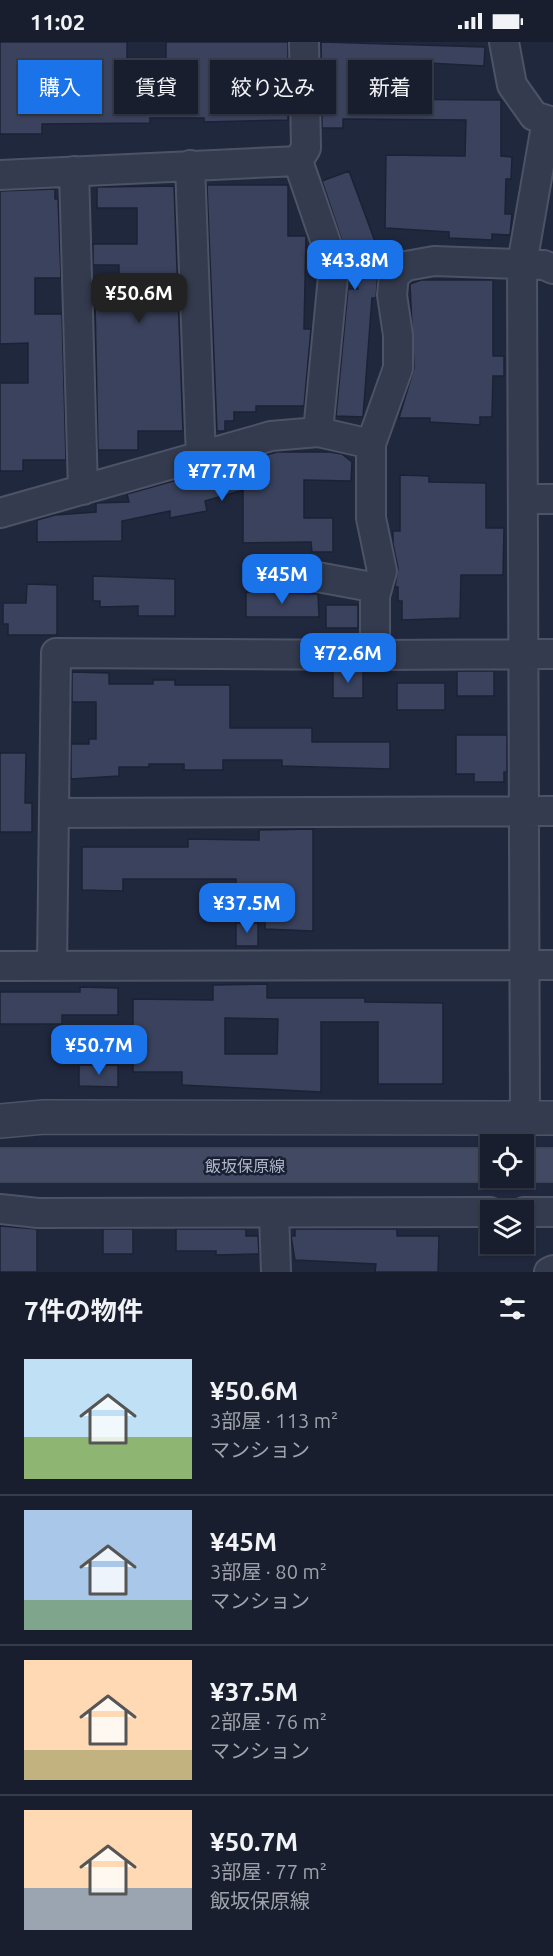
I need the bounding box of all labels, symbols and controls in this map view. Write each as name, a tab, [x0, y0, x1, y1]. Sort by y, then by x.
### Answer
text: 11:02	[30, 9, 85, 34]
chip: 購入	[18, 60, 102, 114]
chip: 賃貸	[114, 60, 198, 114]
chip: 絞り込み	[210, 60, 336, 114]
chip: 新着	[348, 60, 432, 114]
pin: ¥43.8M	[306, 240, 404, 291]
text: ¥43.8M	[321, 248, 389, 271]
pin: ¥50.6M	[90, 273, 188, 324]
text: ¥50.6M	[105, 281, 173, 304]
pin: ¥77.7M	[173, 451, 271, 502]
text: ¥77.7M	[188, 459, 256, 482]
pin: ¥45M	[246, 554, 318, 605]
text: ¥45M	[256, 562, 308, 585]
pin: ¥72.6M	[299, 633, 397, 684]
text: ¥72.6M	[314, 641, 382, 664]
pin: ¥37.5M	[198, 883, 296, 934]
text: ¥37.5M	[213, 891, 281, 914]
pin: ¥50.7M	[50, 1025, 148, 1076]
text: ¥50.7M	[65, 1033, 133, 1056]
map controls	[480, 1134, 534, 1254]
button: locate	[480, 1134, 534, 1188]
street label: 飯坂保原線	[205, 1157, 285, 1175]
button: layers	[480, 1200, 534, 1254]
icon: filters	[496, 1292, 529, 1325]
text: 7件の物件	[24, 1296, 143, 1325]
text: ¥50.6M	[210, 1376, 298, 1405]
icon: home	[72, 1383, 144, 1455]
text: 3部屋 · 113 m²	[210, 1409, 338, 1432]
text: マンション	[210, 1438, 310, 1461]
text: ¥45M	[210, 1527, 277, 1556]
icon: home	[72, 1534, 144, 1606]
text: 3部屋 · 80 m²	[210, 1560, 327, 1583]
text: マンション	[210, 1589, 310, 1612]
text: ¥37.5M	[210, 1677, 298, 1706]
icon: home	[72, 1684, 144, 1756]
text: 2部屋 · 76 m²	[210, 1710, 327, 1733]
text: マンション	[210, 1739, 310, 1762]
text: ¥50.7M	[210, 1827, 298, 1856]
icon: home	[72, 1834, 144, 1906]
text: 3部屋 · 77 m²	[210, 1860, 327, 1883]
text: 飯坂保原線	[210, 1889, 310, 1912]

